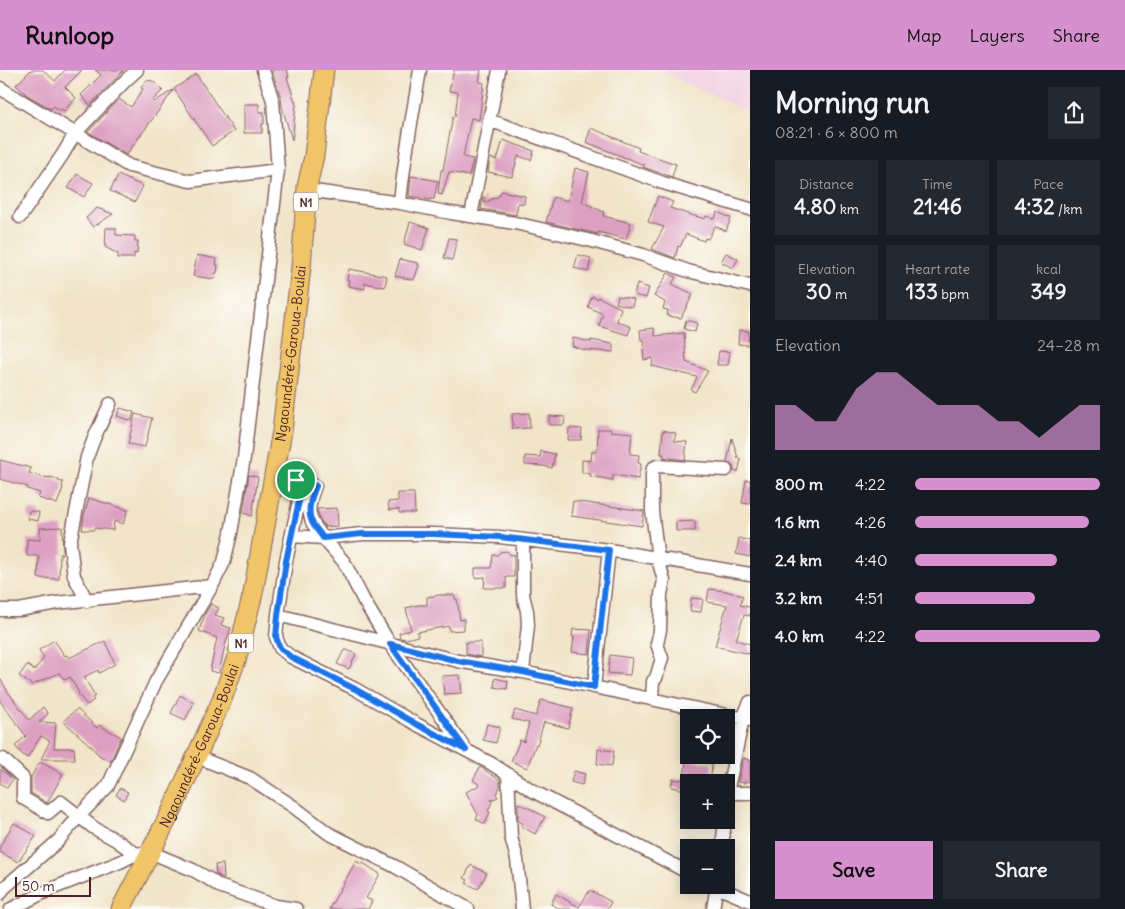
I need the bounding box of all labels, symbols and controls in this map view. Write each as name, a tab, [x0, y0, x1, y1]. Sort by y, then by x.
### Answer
text: Runloop	[25, 20, 114, 50]
text: Map	[906, 24, 941, 47]
text: Layers	[969, 24, 1025, 47]
text: Share	[1053, 24, 1100, 47]
text: Morning run	[775, 85, 930, 121]
button: share	[1048, 87, 1100, 139]
text: 08:21 · 6 × 800 m	[775, 122, 898, 142]
text: Distance	[799, 175, 854, 193]
text: Time	[922, 175, 953, 193]
text: Pace	[1033, 175, 1064, 193]
road number: N1	[294, 192, 318, 212]
text: 4.80	[794, 193, 836, 220]
text: 21:46	[913, 193, 962, 220]
text: 4:32	[1014, 193, 1055, 220]
text: km	[836, 200, 859, 218]
text: /km	[1055, 200, 1083, 218]
text: Elevation	[798, 260, 855, 278]
text: Heart rate	[905, 260, 970, 278]
text: kcal	[1036, 260, 1061, 278]
street label: Ngaoundéré-Garoua-Boulai	[271, 265, 310, 443]
text: 30	[806, 278, 832, 305]
text: 133	[906, 278, 938, 305]
text: 349	[1030, 278, 1067, 305]
text: m	[832, 285, 847, 303]
text: bpm	[938, 285, 969, 303]
text: Elevation	[775, 335, 841, 355]
text: 24–28 m	[1037, 335, 1100, 355]
pin	[275, 459, 317, 501]
icon: arrive	[282, 466, 310, 494]
text: 800 m	[775, 474, 823, 494]
text: 4:22	[855, 474, 885, 494]
text: 1.6 km	[775, 512, 820, 532]
text: 4:26	[855, 512, 886, 532]
text: 2.4 km	[775, 550, 822, 570]
text: 4:40	[855, 550, 888, 570]
text: 3.2 km	[775, 588, 822, 608]
text: 4:51	[855, 588, 883, 608]
text: 4.0 km	[775, 626, 824, 646]
text: 4:22	[855, 626, 885, 646]
road number: N1	[228, 634, 254, 652]
street label: Ngaoundéré-Garoua-Boulai	[155, 662, 243, 831]
map controls	[680, 709, 735, 894]
button: locate	[680, 709, 735, 764]
button: +	[680, 774, 735, 829]
button: −	[680, 839, 735, 894]
button: Save	[775, 841, 933, 899]
button: Share	[943, 841, 1100, 899]
scale bar	[15, 874, 91, 897]
text: 50 m	[22, 877, 55, 895]

